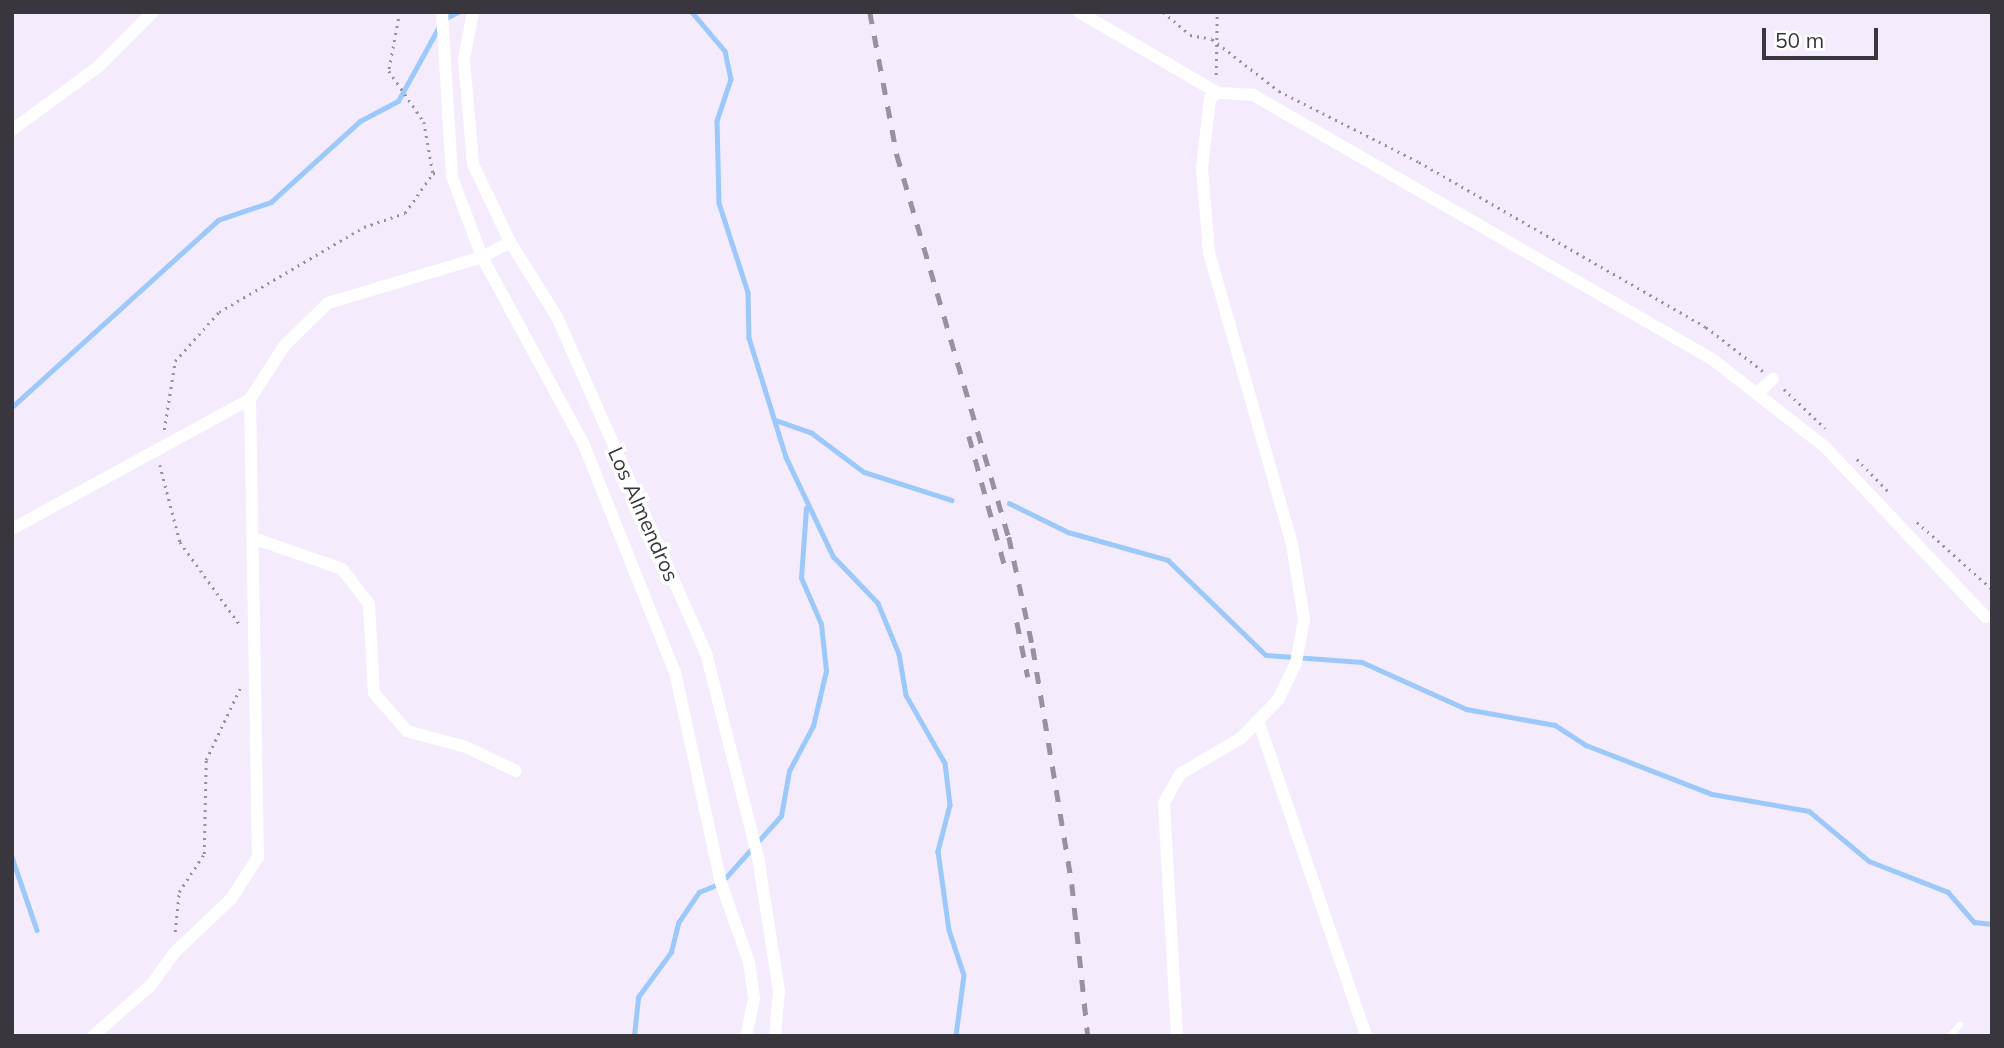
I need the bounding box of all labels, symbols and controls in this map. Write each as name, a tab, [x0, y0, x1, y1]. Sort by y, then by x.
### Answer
scale bar	[1766, 14, 1882, 58]
text: 50 m	[1775, 27, 1824, 53]
street label: Los Almendros	[603, 443, 685, 585]

